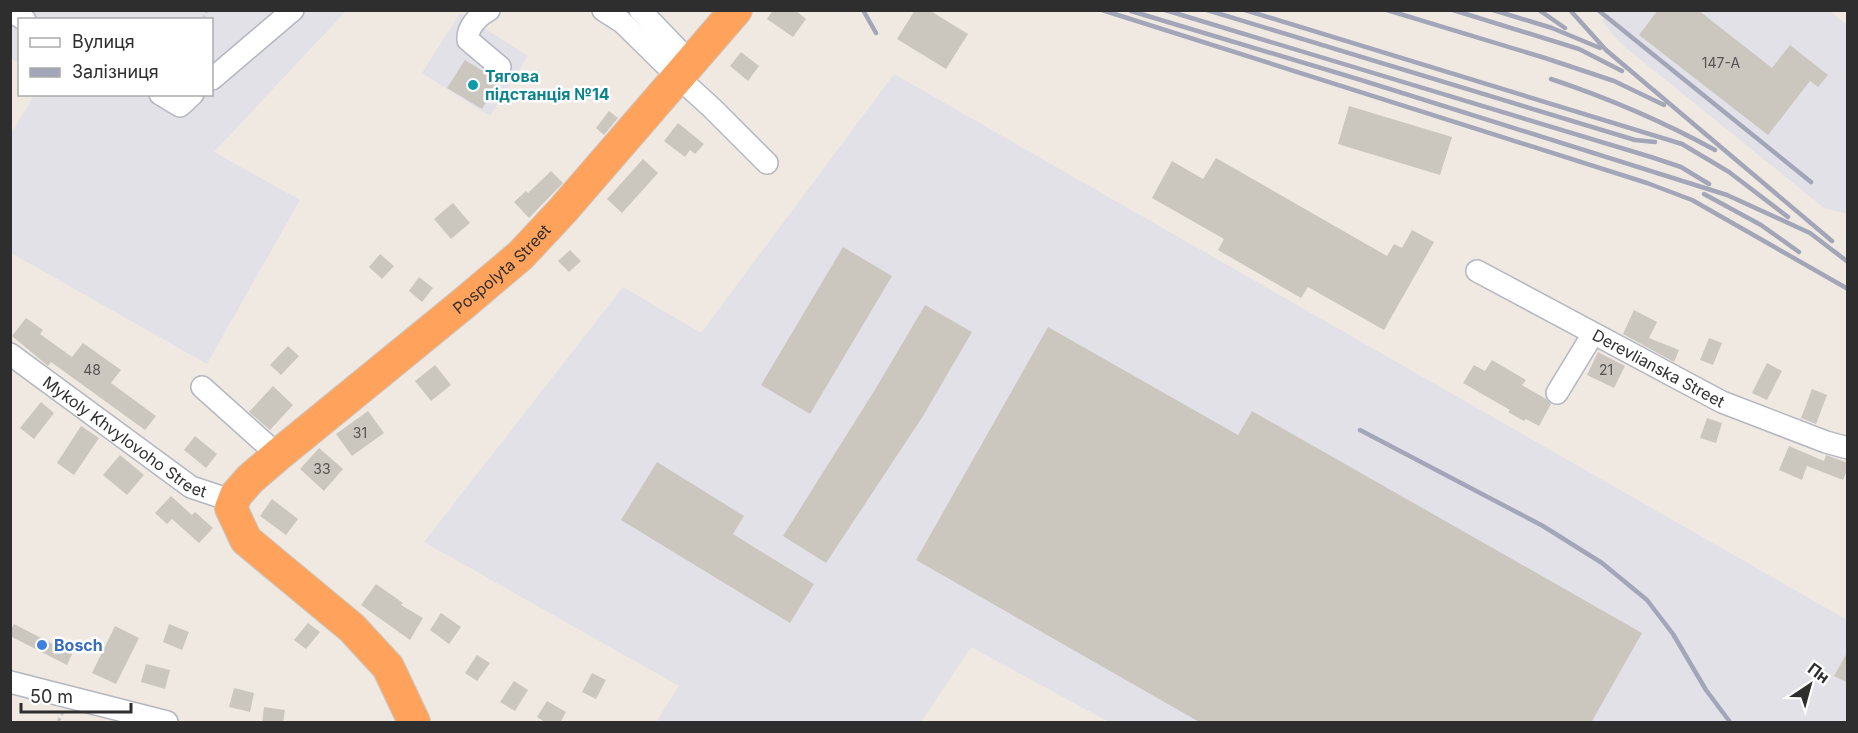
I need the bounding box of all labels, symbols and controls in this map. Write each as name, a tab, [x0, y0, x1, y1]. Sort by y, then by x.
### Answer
legend	[18, 18, 213, 96]
text: Вулиця	[72, 31, 135, 52]
house number: 147-А	[1702, 54, 1740, 71]
text: Залізниця	[72, 61, 159, 82]
place label: Тягова пiдстанцiя №14	[485, 66, 610, 104]
marker: Тягова пiдстанцiя №14	[466, 78, 480, 92]
street label: Pospolyta Street	[449, 220, 555, 318]
street label: Derevlianska Street	[1589, 325, 1728, 412]
house number: 48	[83, 361, 101, 378]
house number: 21	[1599, 361, 1613, 378]
street label: Mykoly Khvylovoho Street	[39, 372, 209, 502]
house number: 31	[353, 424, 367, 441]
house number: 33	[313, 460, 331, 477]
place label: Bosch	[54, 635, 103, 655]
marker: Bosch	[35, 638, 49, 652]
north arrow	[1780, 655, 1840, 715]
text: Пн	[1804, 658, 1834, 687]
scale bar	[21, 676, 130, 714]
text: 50 m	[30, 686, 73, 707]

